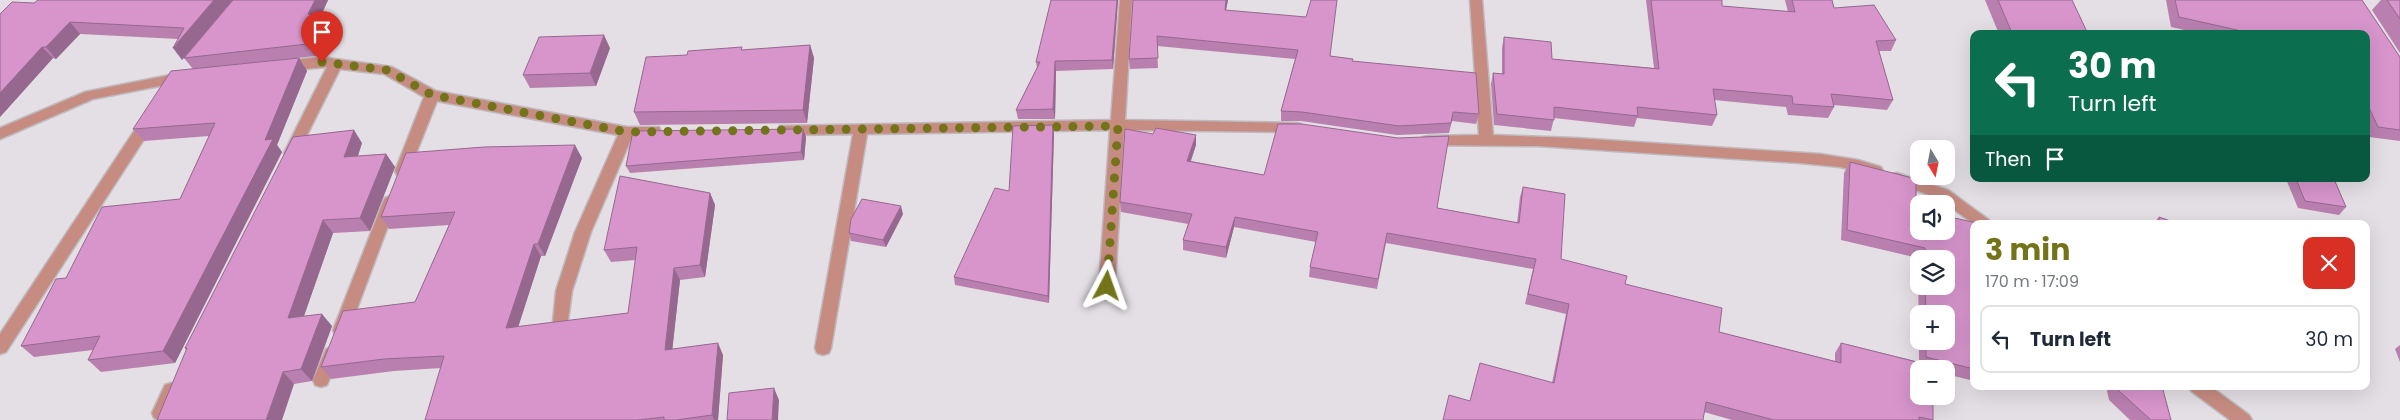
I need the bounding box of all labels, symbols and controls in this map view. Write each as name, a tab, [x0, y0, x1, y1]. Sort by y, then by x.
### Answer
pin	[301, 11, 343, 62]
icon: arrive	[308, 18, 336, 46]
text: 30 m	[2068, 41, 2156, 90]
icon: left	[1985, 50, 2050, 115]
text: Turn left	[2068, 88, 2156, 119]
north arrow	[1910, 140, 1955, 185]
map controls	[1910, 140, 1955, 405]
icon: arrive	[2041, 145, 2069, 173]
text: Then	[1985, 146, 2031, 173]
button: sound	[1910, 195, 1955, 240]
text: 3 min	[1985, 228, 2070, 271]
button: close	[2303, 237, 2355, 289]
button: layers	[1910, 250, 1955, 295]
position arrow	[1080, 259, 1132, 311]
text: 170 m · 17:09	[1985, 270, 2079, 293]
button: +	[1910, 305, 1955, 350]
icon: left	[1987, 325, 2015, 353]
text: Turn left	[2030, 326, 2111, 353]
text: 30 m	[2305, 326, 2353, 353]
button: −	[1910, 360, 1955, 405]

